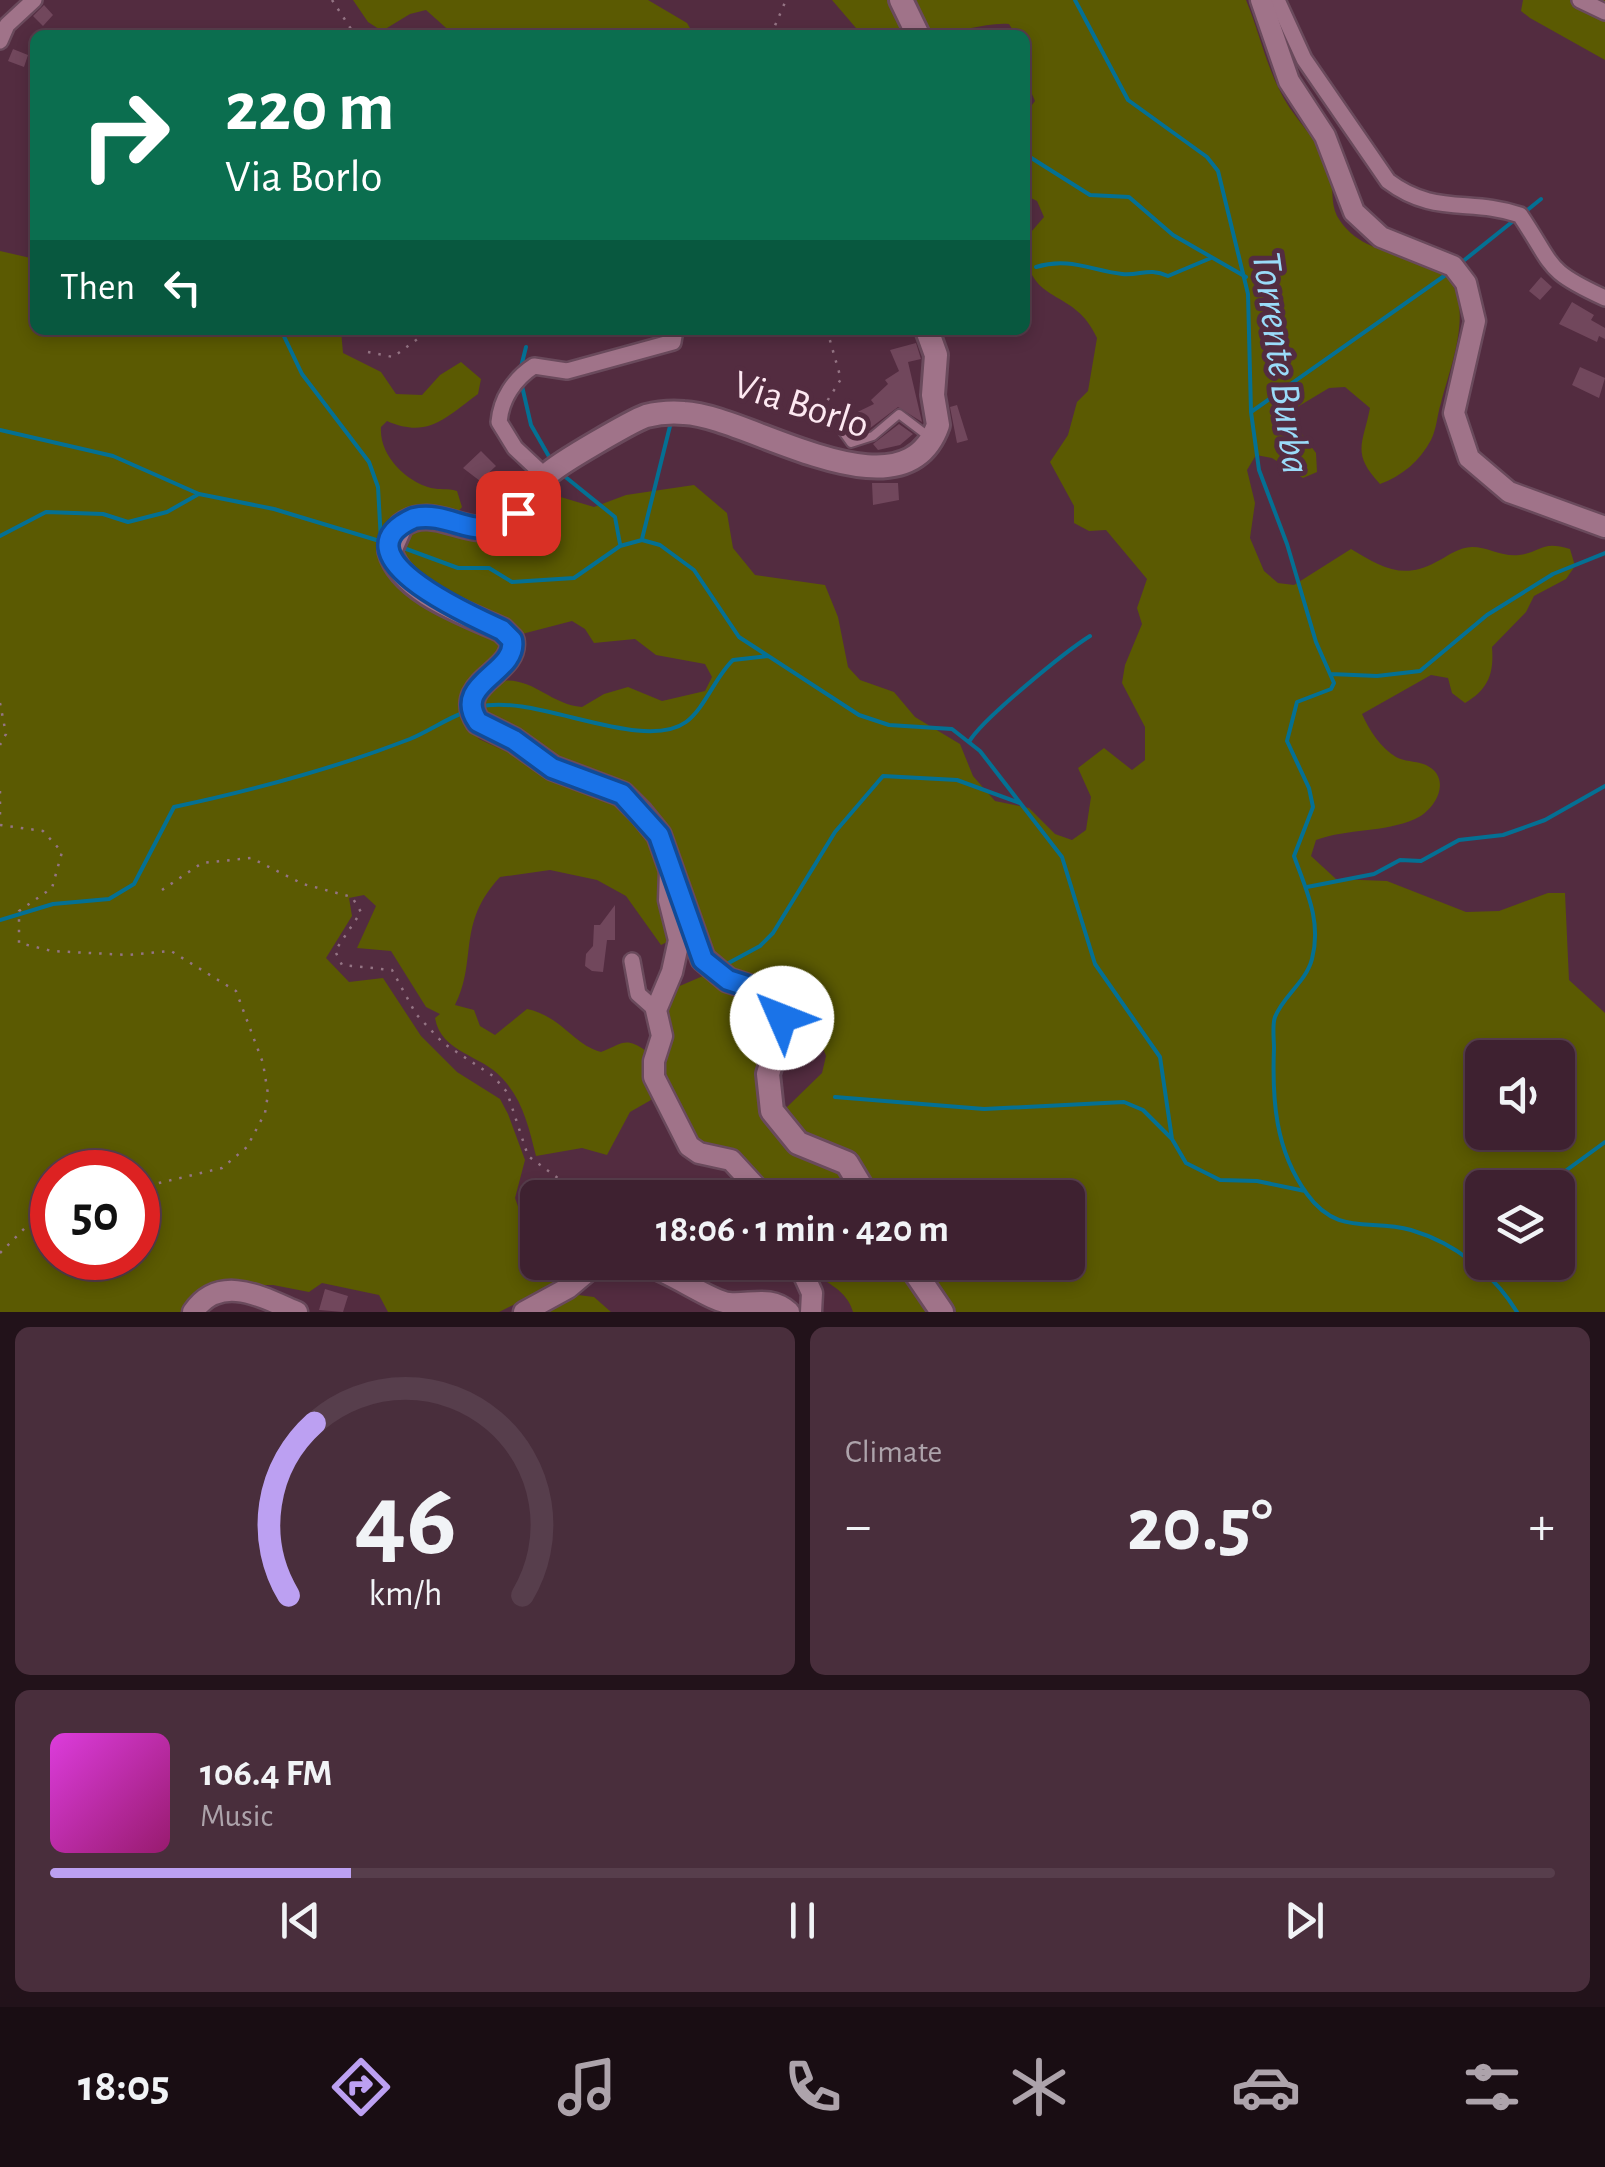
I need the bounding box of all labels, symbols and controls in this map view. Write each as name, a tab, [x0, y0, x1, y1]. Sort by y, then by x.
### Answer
icon: right	[60, 70, 190, 200]
text: 220 m	[225, 73, 394, 143]
text: Via Borlo	[225, 155, 383, 200]
water label: Torrente Burba	[1245, 249, 1317, 477]
icon: left	[155, 260, 210, 315]
text: Then	[60, 269, 135, 307]
street label: Via Borlo	[728, 364, 874, 446]
pin	[476, 471, 561, 556]
icon: arrive	[491, 486, 546, 541]
position arrow	[730, 966, 834, 1070]
map controls	[1465, 1040, 1575, 1280]
button: sound	[1465, 1040, 1575, 1150]
speed limit sign: 50	[30, 1150, 160, 1280]
button: layers	[1465, 1170, 1575, 1280]
text: 18:06 · 1 min · 420 m	[656, 1211, 949, 1249]
text: Climate	[845, 1436, 942, 1468]
text: 46	[354, 1470, 456, 1574]
text: 20.5°	[1127, 1489, 1273, 1564]
text: −	[845, 1499, 871, 1554]
text: +	[1529, 1499, 1555, 1554]
text: km/h	[368, 1576, 442, 1612]
text: 106.4 FM	[200, 1755, 333, 1793]
text: Music	[200, 1800, 273, 1832]
icon: previous	[273, 1893, 328, 1948]
icon: pause	[775, 1893, 830, 1948]
icon: next	[1277, 1893, 1332, 1948]
icon: directions	[326, 2052, 396, 2122]
icon: music	[552, 2052, 622, 2122]
icon: phone	[778, 2052, 848, 2122]
icon: climate	[1004, 2052, 1074, 2122]
icon: car	[1231, 2052, 1301, 2122]
icon: filters	[1457, 2052, 1527, 2122]
text: 18:05	[78, 2064, 170, 2109]

